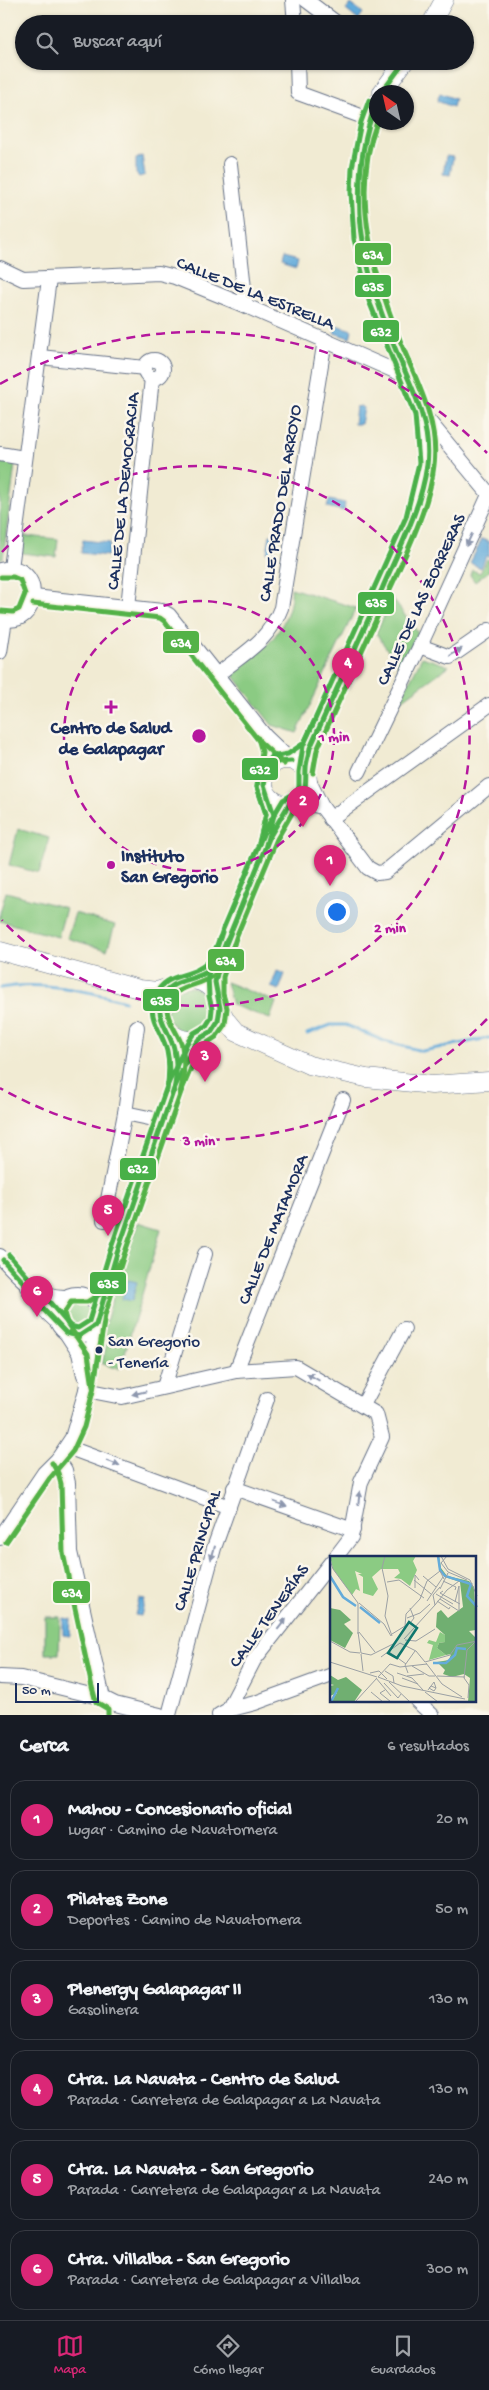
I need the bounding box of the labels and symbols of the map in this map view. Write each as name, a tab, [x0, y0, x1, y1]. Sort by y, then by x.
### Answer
north arrow	[369, 85, 414, 130]
line badge: 634	[354, 242, 392, 266]
text: 634	[363, 248, 384, 265]
street label: CALLE DE LA ESTRELLA	[173, 253, 338, 336]
line badge: 635	[354, 274, 392, 298]
text: 635	[362, 280, 384, 297]
line badge: 632	[362, 319, 400, 343]
text: 632	[370, 325, 392, 342]
street label: CALLE DE LA DEMOCRACIA	[104, 390, 145, 591]
street label: CALLE PRADO DEL ARROYO	[256, 403, 307, 603]
street label: CALLE DE LAS ZORRERAS	[373, 510, 472, 689]
one-way arrow	[464, 533, 472, 547]
line badge: 635	[357, 591, 395, 615]
text: 635	[365, 596, 387, 613]
line badge: 634	[162, 630, 200, 654]
text: 634	[171, 636, 192, 653]
one-way arrow	[450, 647, 463, 656]
pin: 4	[332, 648, 364, 689]
marker: Centro de Salud de Galapagar	[104, 700, 118, 714]
place label: Centro de Salud de Galapagar	[50, 719, 174, 761]
centre of rings	[190, 727, 208, 745]
text: 1 min	[318, 729, 350, 747]
line badge: 632	[241, 757, 279, 781]
text: 632	[249, 763, 271, 780]
pin: 2	[287, 786, 319, 827]
pin: 1	[314, 845, 346, 886]
place label: Instituto San Gregorio	[121, 847, 219, 889]
marker: Instituto San Gregorio	[105, 859, 117, 871]
your location	[324, 899, 350, 925]
text: 2 min	[374, 920, 407, 938]
line badge: 634	[207, 948, 245, 972]
text: 634	[216, 954, 237, 971]
line badge: 635	[142, 988, 180, 1012]
text: 635	[150, 994, 172, 1011]
pin: 3	[189, 1041, 221, 1082]
text: 3 min	[182, 1133, 216, 1151]
street label: CALLE DE MATAMORA	[235, 1150, 315, 1308]
line badge: 632	[119, 1157, 157, 1181]
text: 632	[127, 1162, 149, 1179]
pin: 5	[92, 1195, 124, 1236]
line badge: 635	[89, 1271, 127, 1295]
pin: 6	[21, 1276, 53, 1317]
text: 635	[97, 1277, 119, 1294]
place label: San Gregorio - Tenería	[108, 1333, 200, 1374]
marker: San Gregorio - Tenería	[94, 1345, 104, 1355]
one-way arrow	[306, 1373, 321, 1381]
one-way arrow	[131, 1389, 146, 1397]
one-way arrow	[106, 1459, 121, 1467]
street label: CALLE PRINCIPAL	[170, 1486, 227, 1614]
one-way arrow	[355, 1489, 363, 1505]
one-way arrow	[272, 1501, 287, 1508]
one-way arrow	[208, 1545, 216, 1560]
inset map	[330, 1556, 476, 1702]
street label: CALLE TENERÍAS	[225, 1560, 315, 1672]
line badge: 634	[52, 1580, 91, 1604]
text: 634	[62, 1586, 83, 1603]
one-way arrow	[277, 1618, 288, 1631]
scale bar	[15, 1680, 99, 1703]

